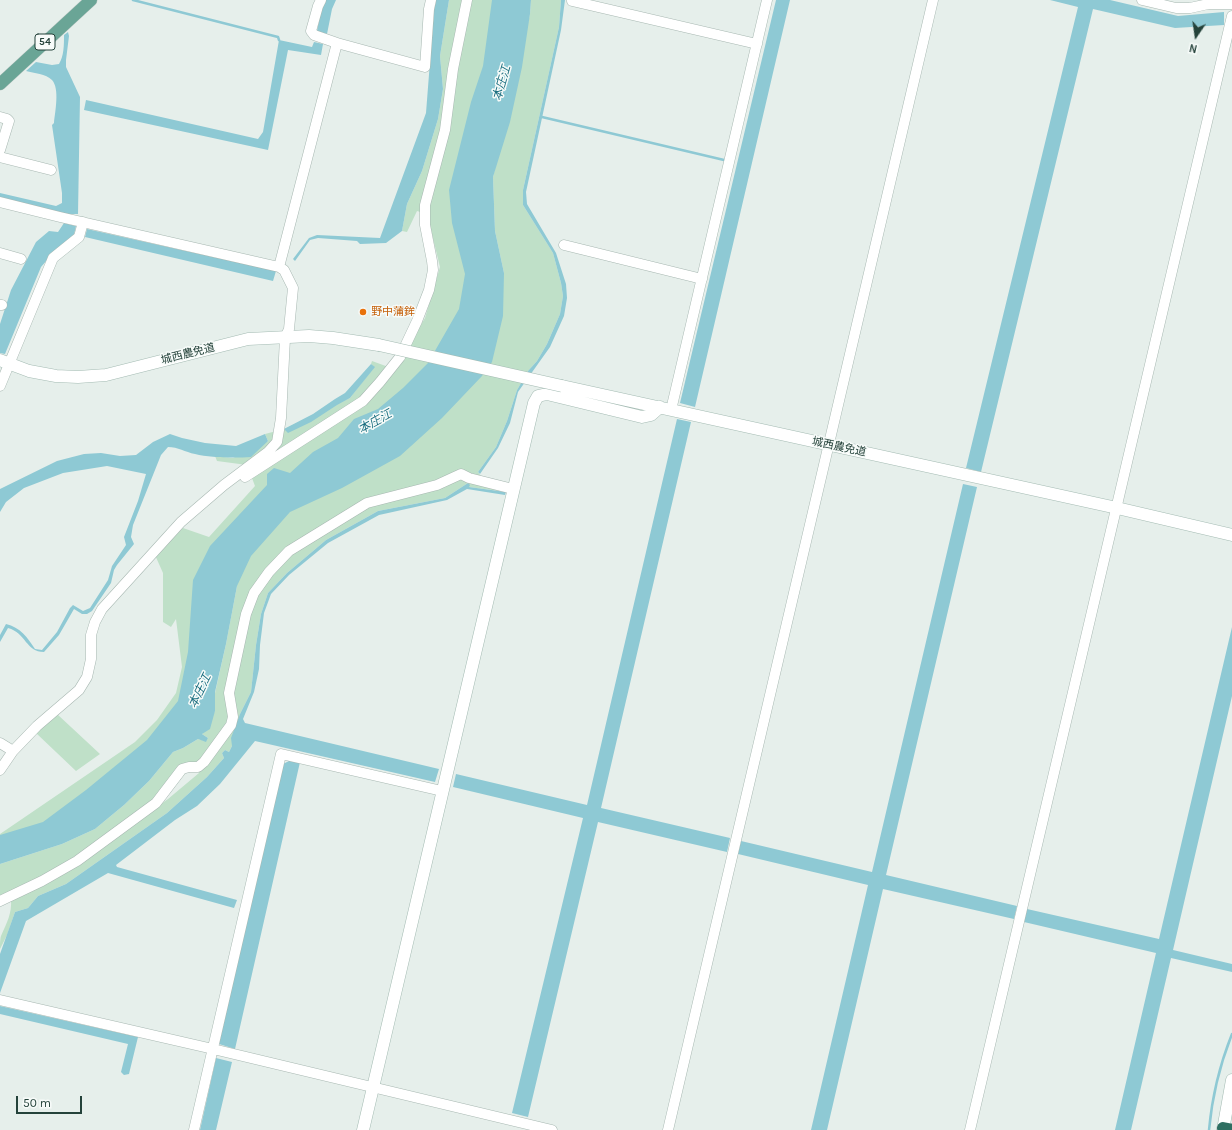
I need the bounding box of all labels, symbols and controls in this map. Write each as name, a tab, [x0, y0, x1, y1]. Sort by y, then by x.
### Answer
north arrow	[1176, 16, 1216, 56]
road number: 54	[35, 34, 55, 50]
text: N	[1188, 41, 1199, 55]
water label: 本庄江	[490, 64, 514, 102]
place label: 野中蒲鉾	[371, 305, 415, 319]
marker: 野中蒲鉾	[358, 307, 368, 317]
street label: 城西農免道	[160, 341, 216, 367]
water label: 本庄江	[356, 407, 394, 437]
street label: 城西農免道	[811, 435, 867, 459]
water label: 本庄江	[186, 672, 214, 710]
scale bar	[18, 1088, 84, 1114]
text: 50 m	[23, 1096, 51, 1110]

